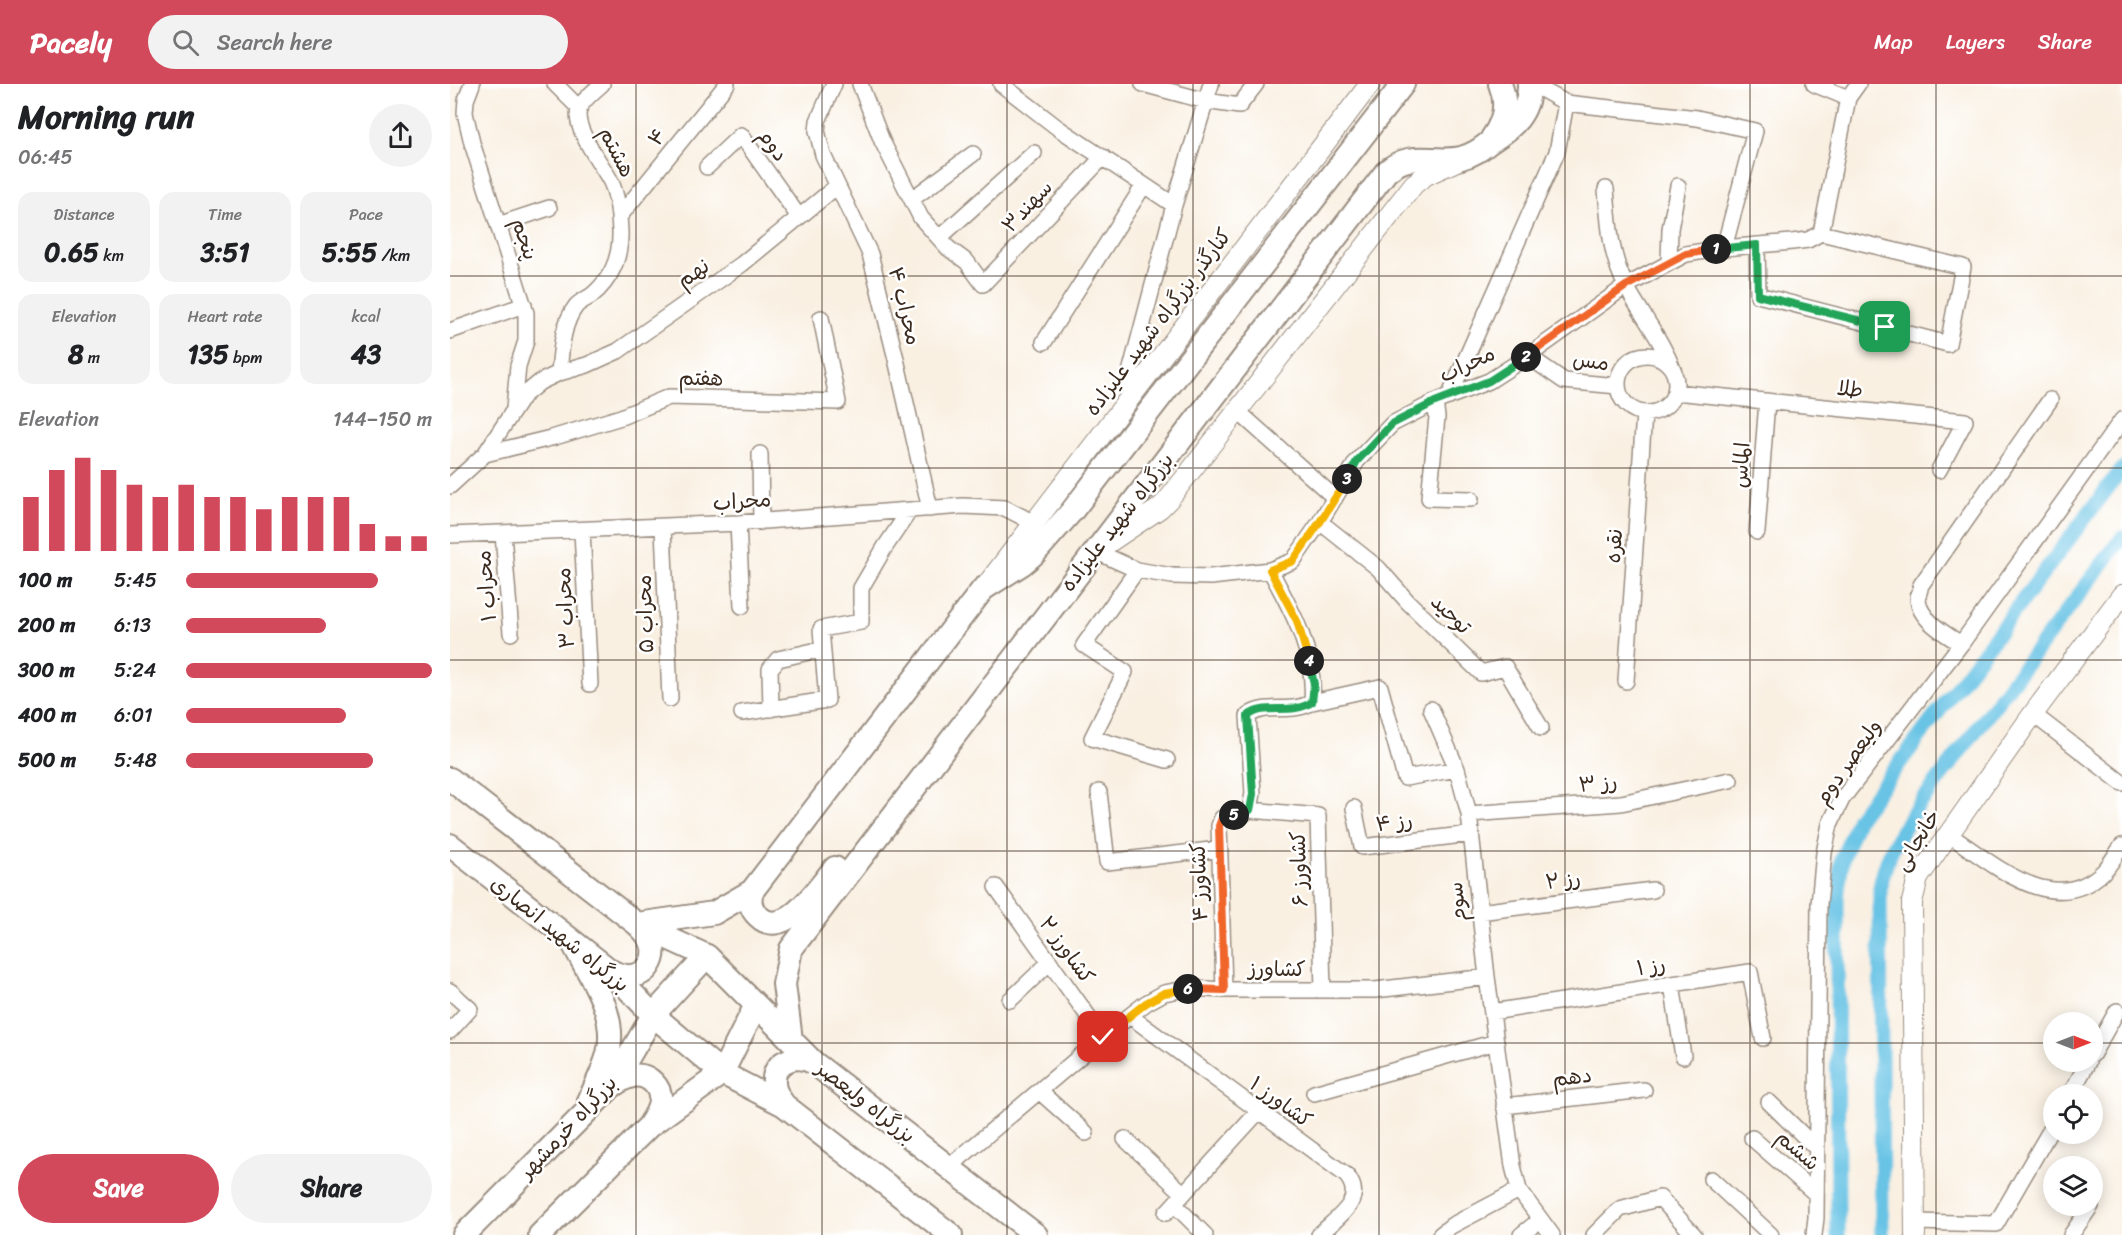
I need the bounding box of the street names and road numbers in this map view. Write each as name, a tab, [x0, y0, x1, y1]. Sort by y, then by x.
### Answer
street label: ۴	[637, 119, 677, 155]
street label: هشتم	[588, 120, 646, 184]
street label: دوم	[748, 120, 798, 170]
street label: سهند۳	[992, 170, 1062, 242]
street label: پنجم	[500, 213, 550, 265]
street label: کنارگذر بزرگراه شهید علیزاده	[1074, 219, 1242, 425]
street label: نهم	[668, 248, 718, 298]
street label: محراب ۴	[877, 263, 933, 349]
street label: محراب	[1432, 334, 1502, 394]
street label: مس	[1570, 340, 1612, 382]
street label: هفتم	[678, 359, 724, 397]
street label: طلا	[1835, 369, 1865, 409]
street label: الماس	[1720, 441, 1762, 489]
street label: بزرگراه شهید علیزاده	[1050, 444, 1184, 600]
street label: محراب	[711, 480, 773, 522]
street label: نقره	[1594, 527, 1634, 565]
street label: محراب ۱	[464, 549, 508, 623]
street label: محراب ۳	[544, 566, 586, 650]
street label: محراب ۵	[625, 574, 665, 654]
street label: توحید	[1421, 584, 1482, 644]
street label: ولیعصر دوم	[1804, 711, 1892, 813]
street label: رز ۳	[1577, 762, 1619, 804]
street label: رز ۴	[1373, 801, 1415, 843]
street label: خانجانی	[1883, 801, 1951, 879]
street label: کشاورز ۶	[1279, 830, 1319, 908]
street label: کشاورز ۴	[1179, 842, 1219, 922]
street label: رز ۲	[1543, 859, 1583, 901]
street label: بزرگراه شهید انصاری	[482, 865, 638, 1003]
street label: سوم	[1436, 880, 1478, 924]
street label: کشاورز ۲	[1029, 908, 1105, 992]
street label: رز ۱	[1634, 945, 1668, 987]
street label: کشاورز	[1246, 950, 1306, 988]
street label: بزرگراه ولیعصر	[806, 1049, 924, 1153]
street label: دهم	[1550, 1056, 1594, 1098]
street label: بزرگراه خرمشهر	[508, 1066, 627, 1190]
street label: کشاورز ۱	[1241, 1066, 1321, 1138]
street label: ششم	[1767, 1119, 1829, 1181]

